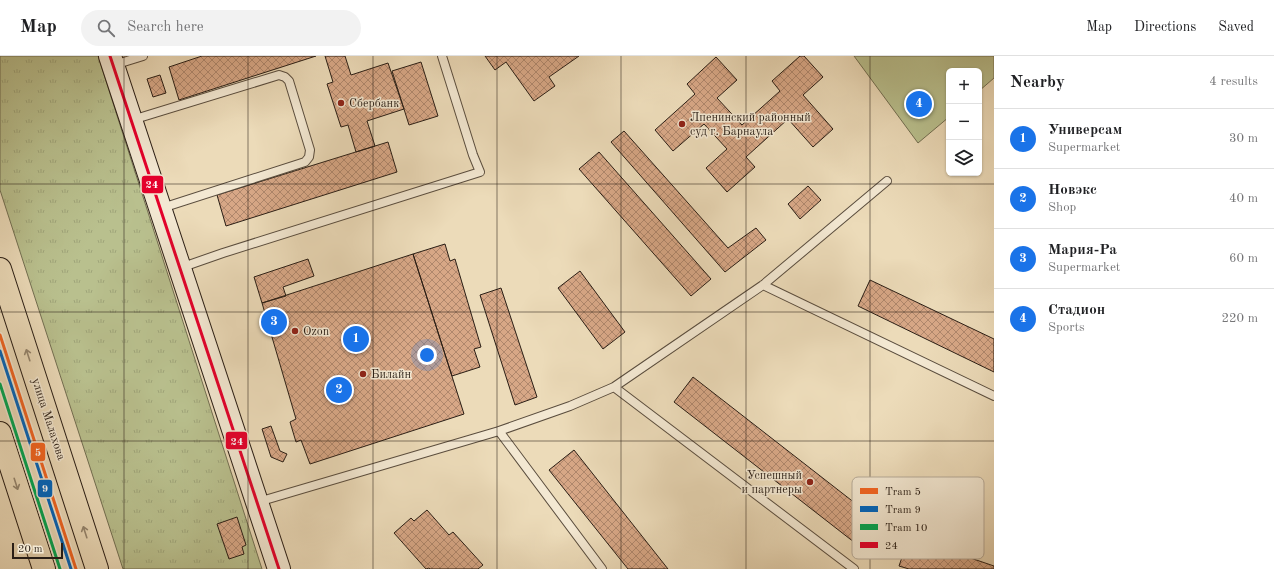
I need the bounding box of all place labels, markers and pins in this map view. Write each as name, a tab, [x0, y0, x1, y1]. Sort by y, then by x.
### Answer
pin: 4	[906, 89, 932, 119]
marker: Сбербанк	[336, 98, 346, 108]
place label: Сбербанк	[349, 98, 399, 110]
place label: Лпенинский районный суд г. Барнаула	[690, 112, 811, 138]
marker: Лпенинский районный суд г. Барнаула	[677, 119, 687, 129]
pin: 3	[261, 307, 287, 337]
pin: 1	[343, 324, 369, 354]
marker: Ozon	[290, 326, 300, 336]
place label: Ozon	[303, 326, 330, 338]
marker: Билайн	[358, 369, 368, 379]
place label: Билайн	[371, 369, 411, 381]
pin: 2	[326, 375, 352, 405]
place label: Успешный и партнеры	[742, 470, 802, 496]
marker: Успешный и партнеры	[805, 477, 815, 487]

